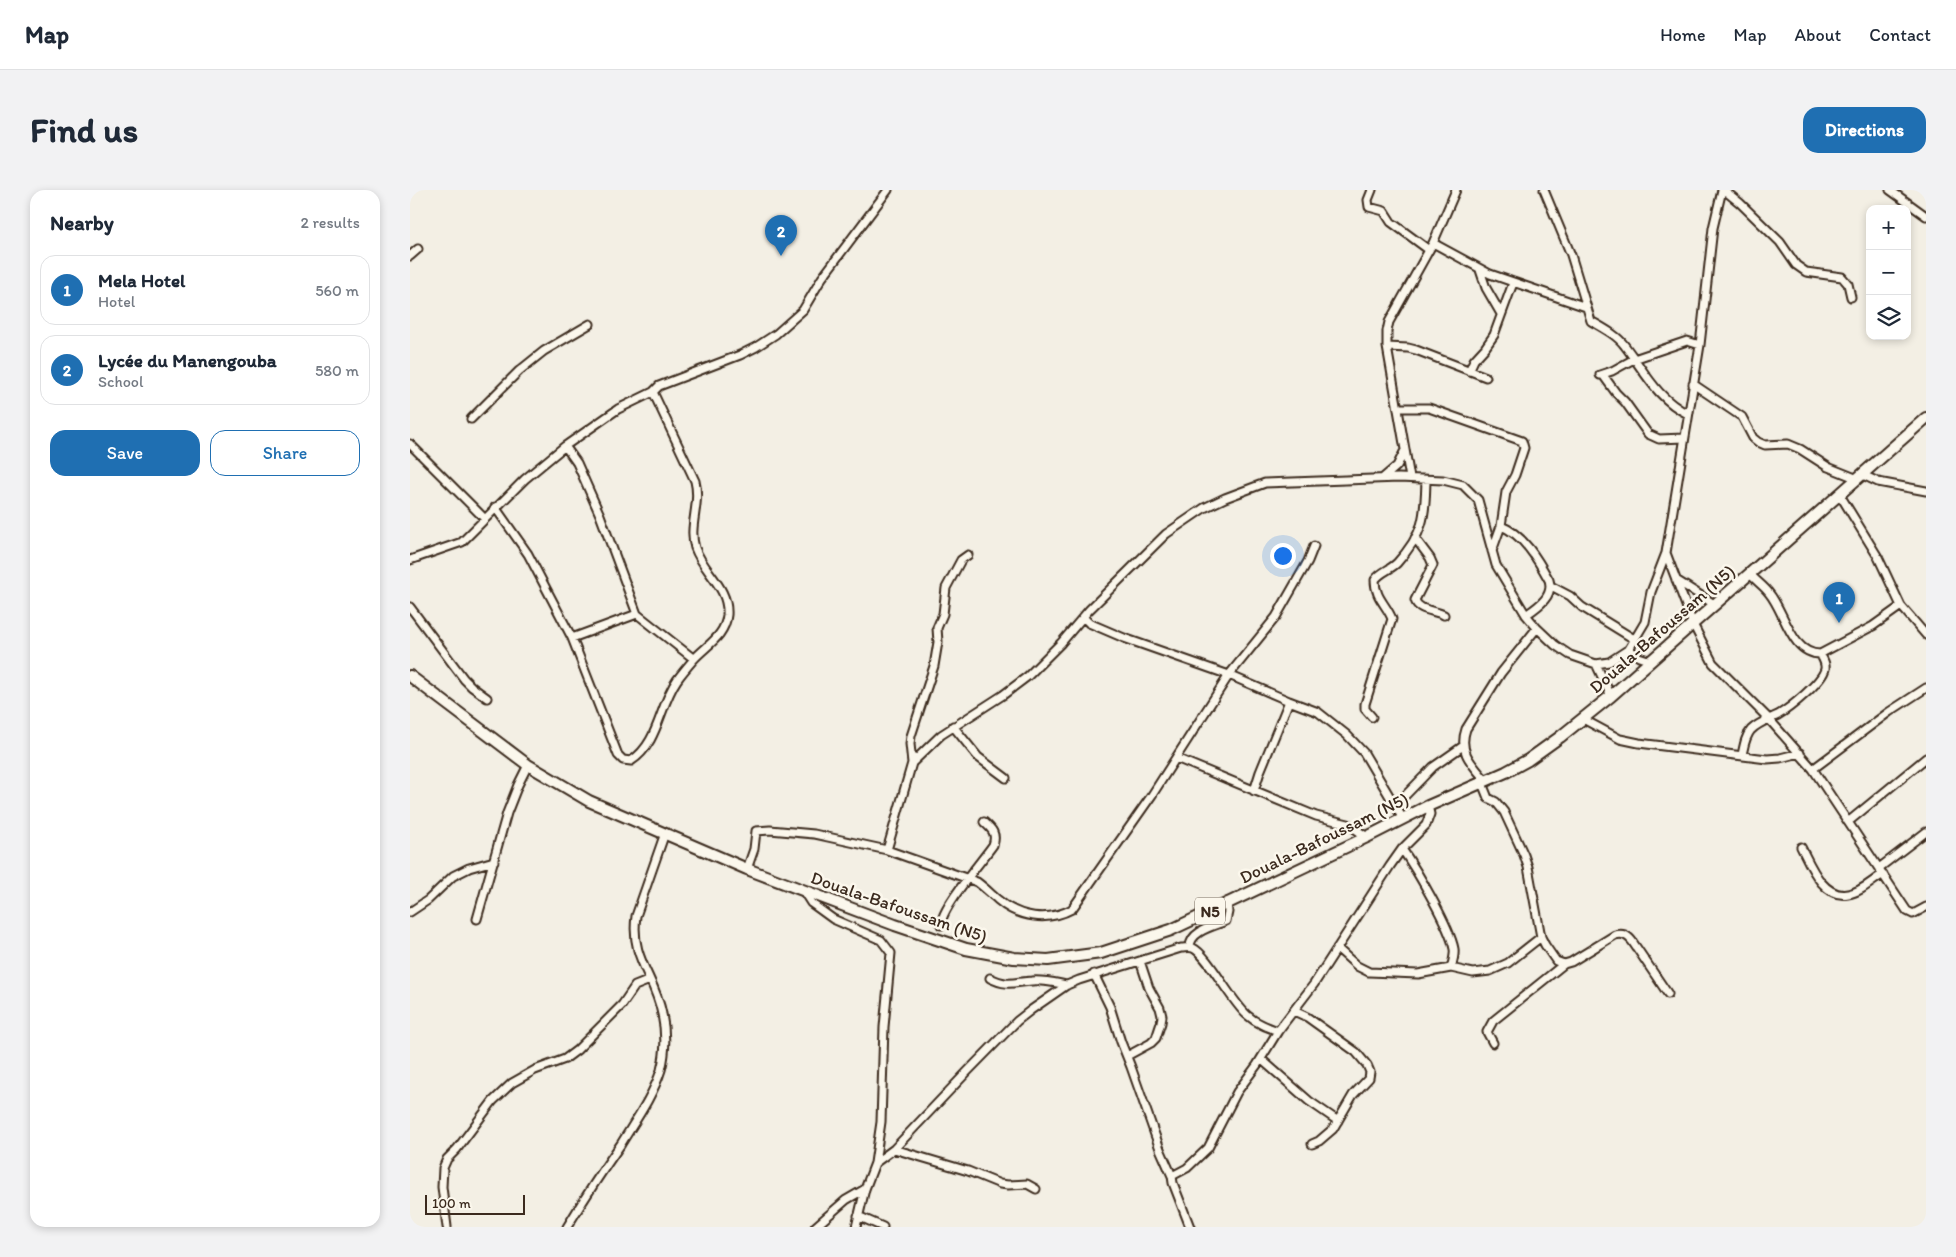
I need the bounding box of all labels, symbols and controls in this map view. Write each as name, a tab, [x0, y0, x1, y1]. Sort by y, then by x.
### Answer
text: Map	[25, 20, 69, 49]
text: Home	[1660, 24, 1706, 46]
text: Map	[1734, 24, 1767, 46]
text: About	[1795, 24, 1841, 46]
text: Contact	[1869, 24, 1931, 46]
button: Directions	[1803, 107, 1926, 153]
text: Find us	[30, 109, 138, 151]
map controls	[1866, 205, 1911, 340]
button: +	[1866, 205, 1911, 250]
text: Nearby	[50, 210, 114, 235]
text: 2 results	[300, 213, 360, 232]
pin: 2	[765, 215, 797, 256]
button: −	[1866, 250, 1911, 295]
text: Mela Hotel	[98, 269, 185, 292]
text: 1	[63, 281, 71, 300]
text: 560 m	[315, 281, 359, 300]
text: Hotel	[98, 292, 135, 311]
button: layers	[1866, 295, 1911, 340]
text: Lycée du Manengouba	[98, 349, 277, 372]
text: 2	[63, 361, 71, 380]
text: 580 m	[315, 361, 359, 380]
text: School	[98, 372, 144, 391]
button: Save	[50, 430, 200, 476]
button: Share	[210, 430, 360, 476]
your location	[1270, 543, 1296, 569]
street label: Douala-Bafoussam (N5)	[1585, 560, 1739, 698]
pin: 1	[1823, 582, 1855, 623]
street label: Douala-Bafoussam (N5)	[1236, 788, 1412, 888]
street label: Douala-Bafoussam (N5)	[808, 866, 990, 948]
road number: N5	[1195, 898, 1225, 924]
scale bar	[425, 1192, 525, 1215]
text: 100 m	[432, 1195, 471, 1212]

